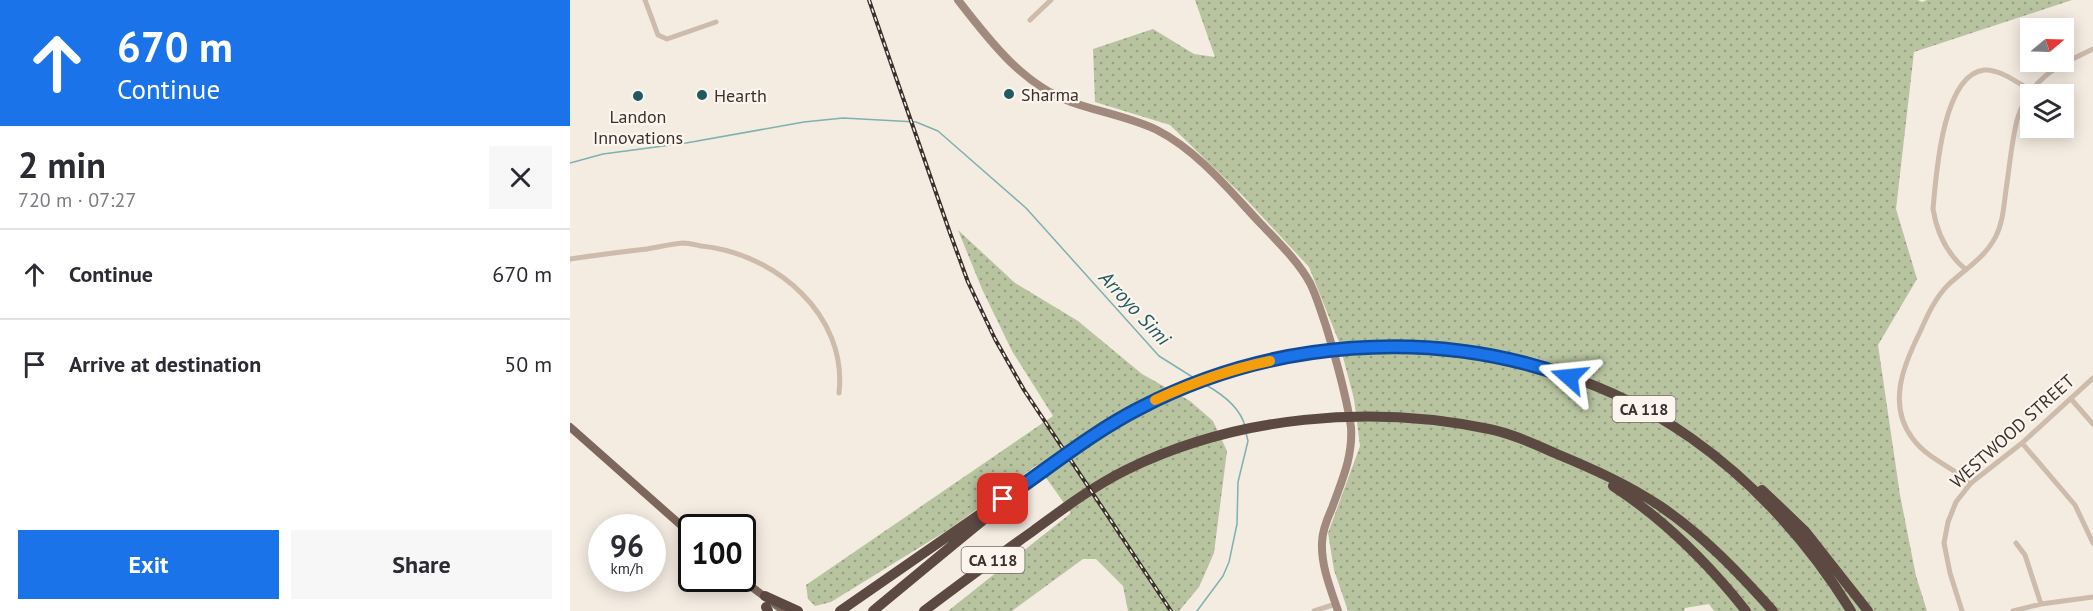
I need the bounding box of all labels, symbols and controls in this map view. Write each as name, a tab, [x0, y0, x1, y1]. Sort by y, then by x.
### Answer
north arrow	[2020, 18, 2074, 72]
map controls	[2020, 18, 2074, 138]
text: 670 m	[117, 19, 233, 74]
icon: ahead	[18, 24, 96, 102]
text: Continue	[117, 72, 220, 106]
place label: Sharma	[1021, 83, 1079, 106]
place label: Hearth	[714, 84, 767, 107]
button: layers	[2020, 84, 2074, 138]
marker: Sharma	[1002, 87, 1016, 101]
marker: Hearth	[695, 88, 709, 102]
marker: Landon Innovations	[631, 89, 645, 103]
place label: Landon Innovations	[593, 105, 683, 149]
text: 2 min	[18, 141, 106, 188]
button: close	[489, 146, 552, 209]
text: 720 m · 07:27	[18, 187, 136, 213]
icon: ahead	[18, 258, 51, 291]
text: Continue	[69, 260, 153, 288]
text: 670 m	[492, 260, 552, 288]
water label: Arroyo Simi	[1093, 264, 1177, 352]
position arrow	[1537, 345, 1601, 409]
icon: arrive	[18, 348, 51, 381]
text: Arrive at destination	[69, 350, 261, 378]
text: 50 m	[504, 350, 552, 378]
street label: WESTWOOD STREET	[1945, 369, 2079, 493]
road number: CA 118	[1612, 396, 1676, 422]
pin	[977, 473, 1028, 524]
icon: arrive	[986, 482, 1019, 515]
speed limit sign: 100	[678, 514, 756, 592]
text: 96	[610, 526, 644, 565]
button: Exit	[18, 530, 279, 599]
button: Share	[291, 530, 552, 599]
road number: CA 118	[962, 547, 1024, 573]
text: km/h	[611, 559, 643, 578]

